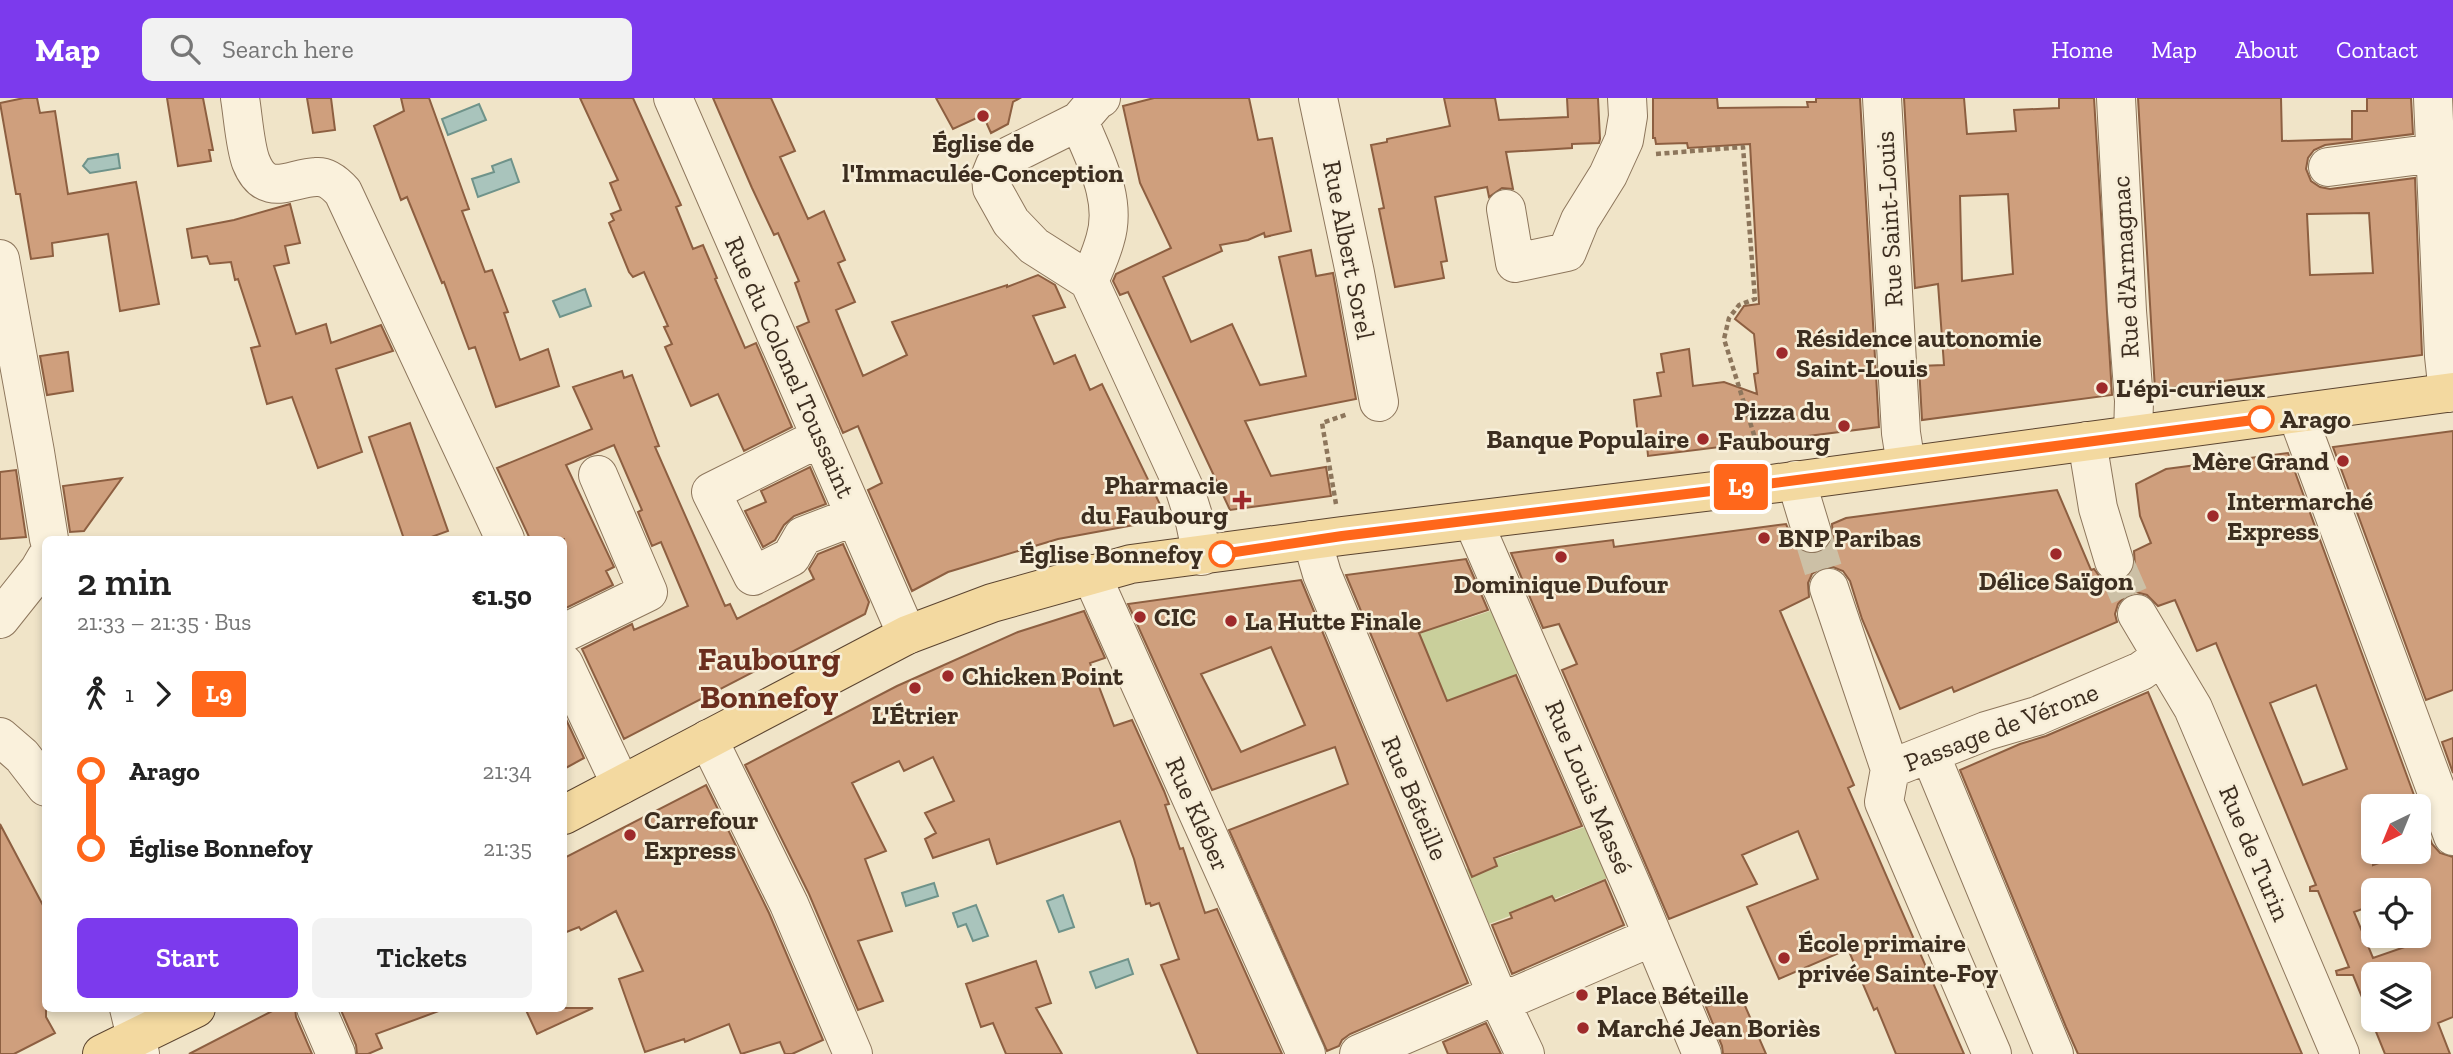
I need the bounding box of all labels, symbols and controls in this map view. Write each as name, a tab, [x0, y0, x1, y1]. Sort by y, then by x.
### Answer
search box	[142, 18, 632, 81]
text: Map	[35, 30, 100, 69]
icon: search	[166, 30, 204, 68]
text: Search here	[222, 33, 354, 65]
text: Home	[2051, 35, 2113, 64]
text: Map	[2151, 35, 2197, 64]
text: About	[2235, 35, 2298, 64]
text: Contact	[2336, 35, 2418, 64]
marker: Église de l'Immaculée-Conception	[975, 108, 991, 124]
place label: Église de l'Immaculée-Conception	[842, 127, 1124, 189]
street label: Rue Saint-Louis	[1868, 130, 1910, 308]
street label: Rue Albert Sorel	[1316, 158, 1382, 342]
street label: Rue d'Armagnac	[2104, 175, 2146, 359]
street label: Rue du Colonel Toussaint	[718, 231, 862, 503]
place label: Résidence autonomie Saint-Louis	[1796, 322, 2042, 384]
marker: Résidence autonomie Saint-Louis	[1774, 345, 1790, 361]
place label: L'épi-curieux	[2116, 372, 2265, 404]
marker: L'épi-curieux	[2094, 380, 2110, 396]
place label: Pizza du Faubourg	[1718, 395, 1830, 457]
place label: Arago	[2280, 403, 2351, 435]
marker: Arago	[2248, 406, 2274, 432]
marker: Pizza du Faubourg	[1836, 418, 1852, 434]
place label: Banque Populaire	[1486, 423, 1689, 455]
marker: Banque Populaire	[1695, 431, 1711, 447]
place label: Mère Grand	[2192, 445, 2329, 477]
marker: Mère Grand	[2335, 453, 2351, 469]
line badge: L9	[1710, 464, 1772, 510]
place label: Pharmacie du Faubourg	[1081, 469, 1228, 531]
text: L9	[1728, 472, 1754, 501]
place label: Intermarché Express	[2227, 485, 2374, 547]
marker: Pharmacie du Faubourg	[1234, 492, 1250, 508]
marker: Intermarché Express	[2205, 508, 2221, 524]
place label: BNP Paribas	[1778, 522, 1921, 554]
marker: BNP Paribas	[1756, 530, 1772, 546]
place label: Église Bonnefoy	[1019, 538, 1203, 570]
marker: Église Bonnefoy	[1209, 541, 1235, 567]
marker: Délice Saïgon	[2048, 546, 2064, 562]
marker: Dominique Dufour	[1553, 549, 1569, 565]
text: 2 min	[77, 559, 171, 605]
place label: Délice Saïgon	[1979, 565, 2134, 597]
place label: Dominique Dufour	[1454, 568, 1668, 600]
text: €1.50	[472, 580, 532, 612]
place label: CIC	[1154, 601, 1196, 633]
place label: La Hutte Finale	[1245, 605, 1422, 637]
text: 21:33 – 21:35 · Bus	[77, 608, 251, 636]
marker: CIC	[1132, 609, 1148, 625]
marker: La Hutte Finale	[1223, 613, 1239, 629]
district label: Faubourg Bonnefoy	[698, 639, 840, 716]
place label: Chicken Point	[962, 660, 1124, 692]
marker: Chicken Point	[940, 668, 956, 684]
icon: walk	[77, 675, 115, 713]
icon: forward	[144, 675, 182, 713]
street label: Passage de Vérone	[1899, 675, 2103, 779]
text: L9	[206, 679, 232, 708]
text: 1	[125, 680, 134, 708]
marker: L'Étrier	[907, 680, 923, 696]
street label: Rue Louis Massé	[1538, 695, 1640, 879]
place label: L'Étrier	[872, 699, 958, 731]
street label: Rue Béteille	[1375, 731, 1455, 865]
street label: Rue Kléber	[1159, 752, 1237, 876]
text: Arago	[129, 755, 200, 787]
text: 21:34	[483, 757, 532, 785]
street label: Rue de Turin	[2212, 780, 2298, 926]
north arrow	[2361, 794, 2431, 864]
map controls	[2361, 794, 2431, 1032]
place label: Carrefour Express	[644, 804, 758, 866]
marker: Carrefour Express	[622, 827, 638, 843]
text: Église Bonnefoy	[129, 832, 313, 864]
text: 21:35	[483, 834, 532, 862]
button: locate	[2361, 878, 2431, 948]
button: Start	[77, 918, 298, 998]
button: Tickets	[312, 918, 532, 998]
place label: École primaire privée Sainte-Foy	[1798, 927, 1998, 989]
marker: École primaire privée Sainte-Foy	[1776, 950, 1792, 966]
button: layers	[2361, 962, 2431, 1032]
place label: Place Béteille	[1596, 979, 1749, 1011]
marker: Place Béteille	[1574, 987, 1590, 1003]
place label: Marché Jean Boriès	[1597, 1012, 1821, 1044]
marker: Marché Jean Boriès	[1575, 1020, 1591, 1036]

